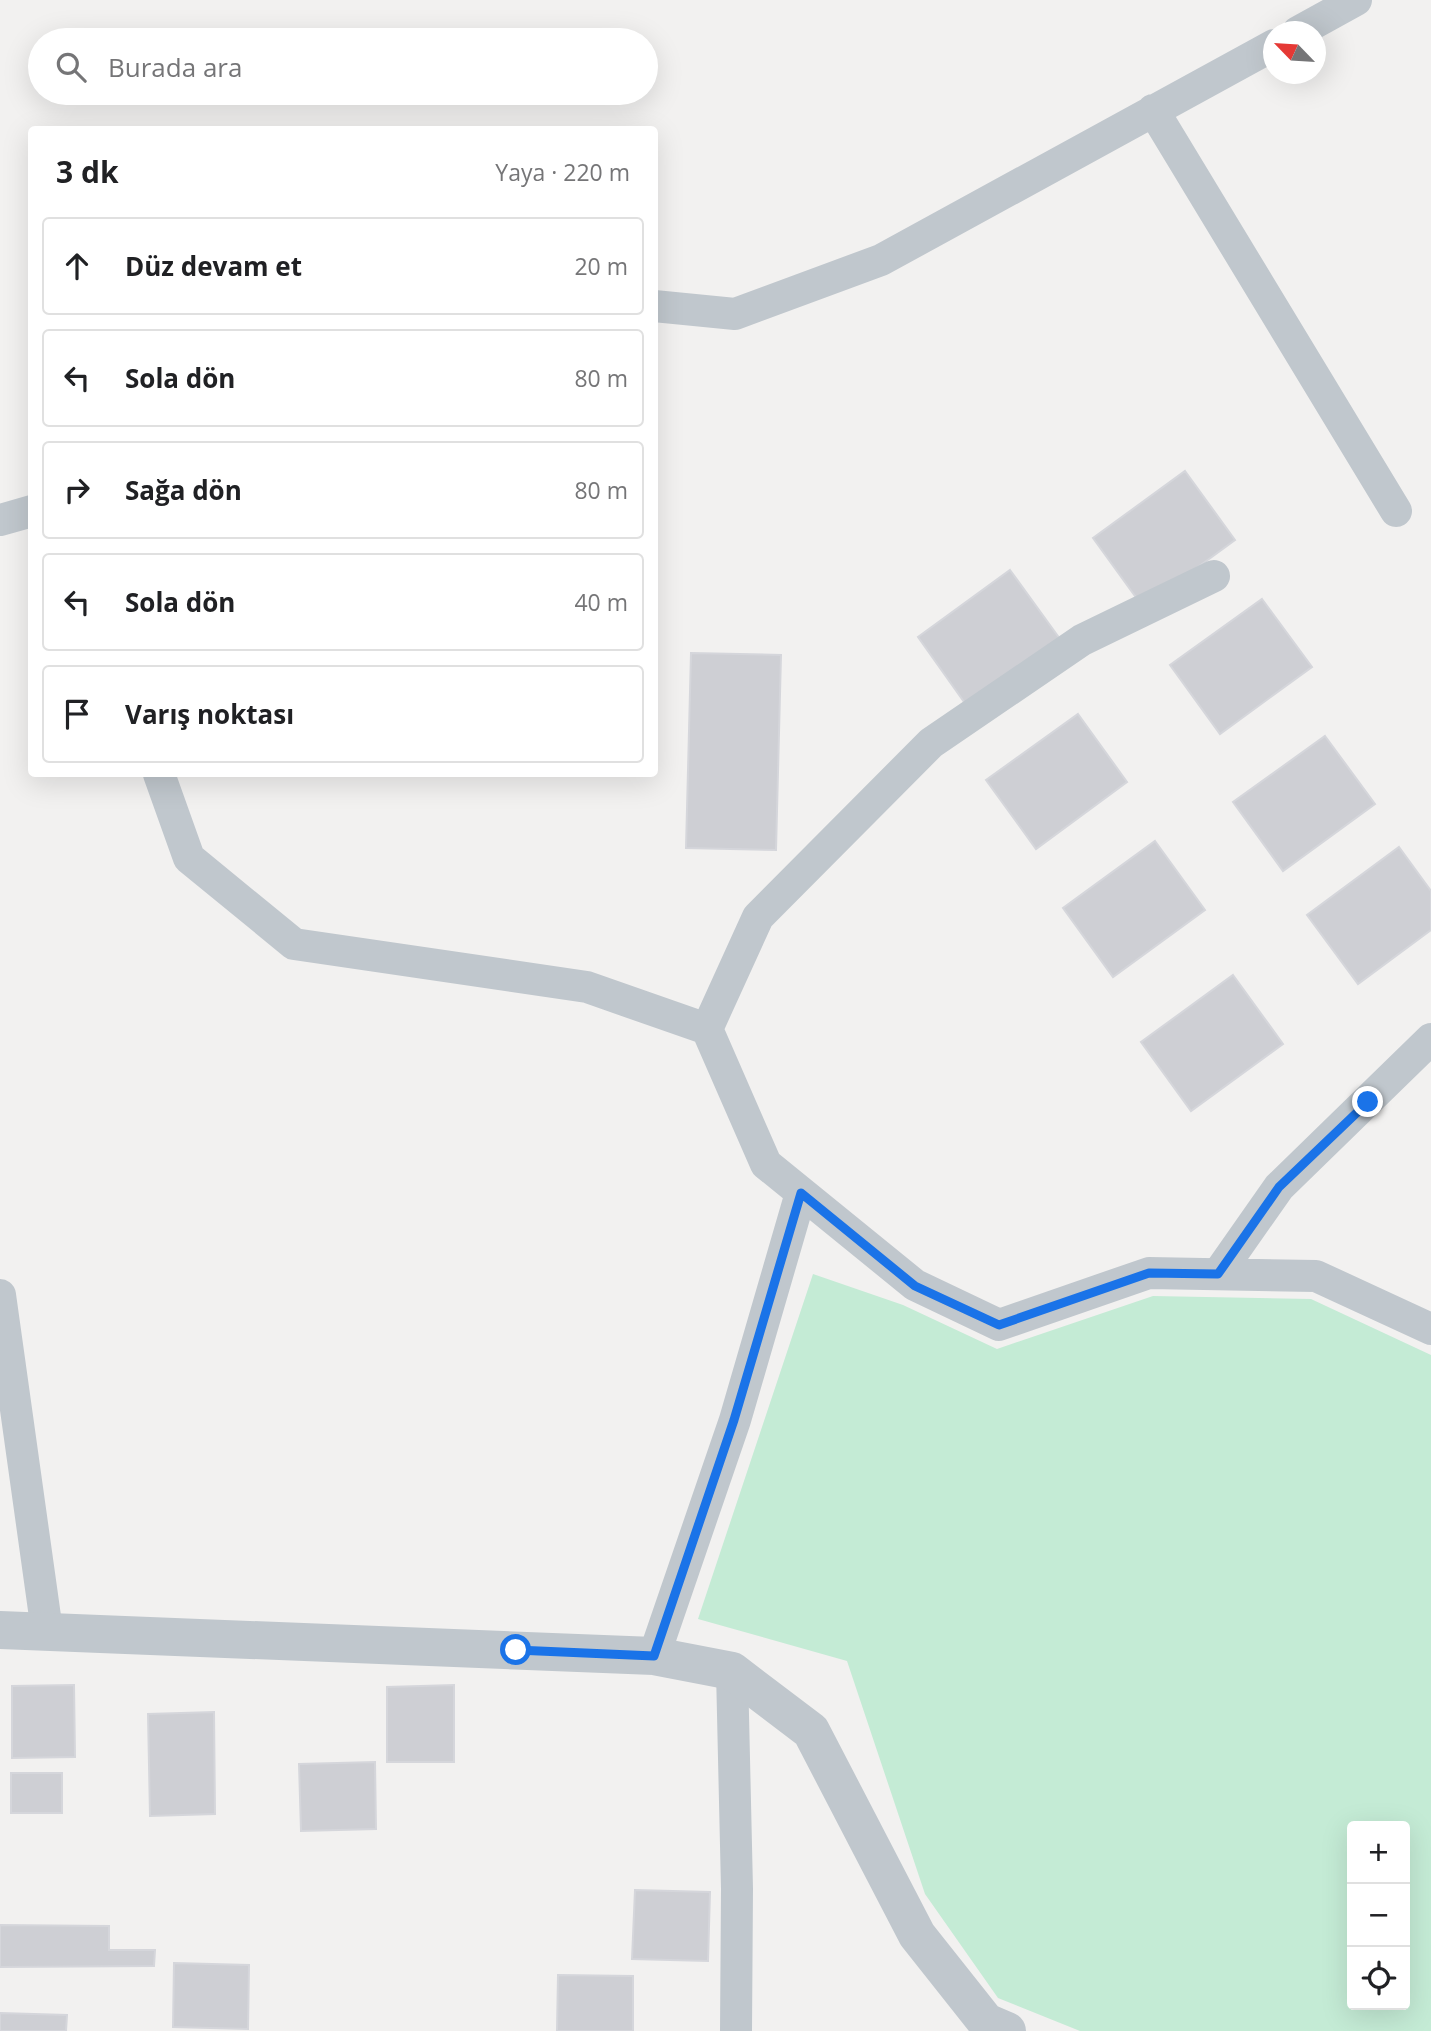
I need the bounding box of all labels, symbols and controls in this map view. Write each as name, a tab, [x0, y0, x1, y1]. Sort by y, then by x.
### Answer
north arrow	[1263, 21, 1326, 84]
search box	[28, 28, 658, 105]
icon: search	[52, 48, 90, 86]
text: Burada ara	[108, 49, 242, 85]
text: 3 dk	[56, 151, 119, 192]
text: Yaya · 220 m	[495, 156, 630, 188]
icon: ahead	[58, 247, 96, 285]
text: Düz devam et	[125, 248, 302, 284]
text: 20 m	[574, 250, 628, 282]
icon: left	[58, 359, 96, 397]
text: Sola dön	[125, 360, 235, 396]
text: 80 m	[574, 362, 628, 394]
icon: right	[58, 471, 96, 509]
text: Sağa dön	[125, 472, 242, 508]
text: 80 m	[574, 474, 628, 506]
icon: left	[58, 583, 96, 621]
text: Sola dön	[125, 584, 235, 620]
text: 40 m	[574, 586, 628, 618]
icon: arrive	[58, 695, 96, 733]
text: Varış noktası	[125, 696, 294, 732]
route end	[1352, 1086, 1383, 1117]
route start	[500, 1634, 531, 1665]
map controls	[1347, 1821, 1410, 2010]
button: +	[1347, 1821, 1410, 1884]
button: −	[1347, 1884, 1410, 1947]
button: locate	[1347, 1947, 1410, 2010]

